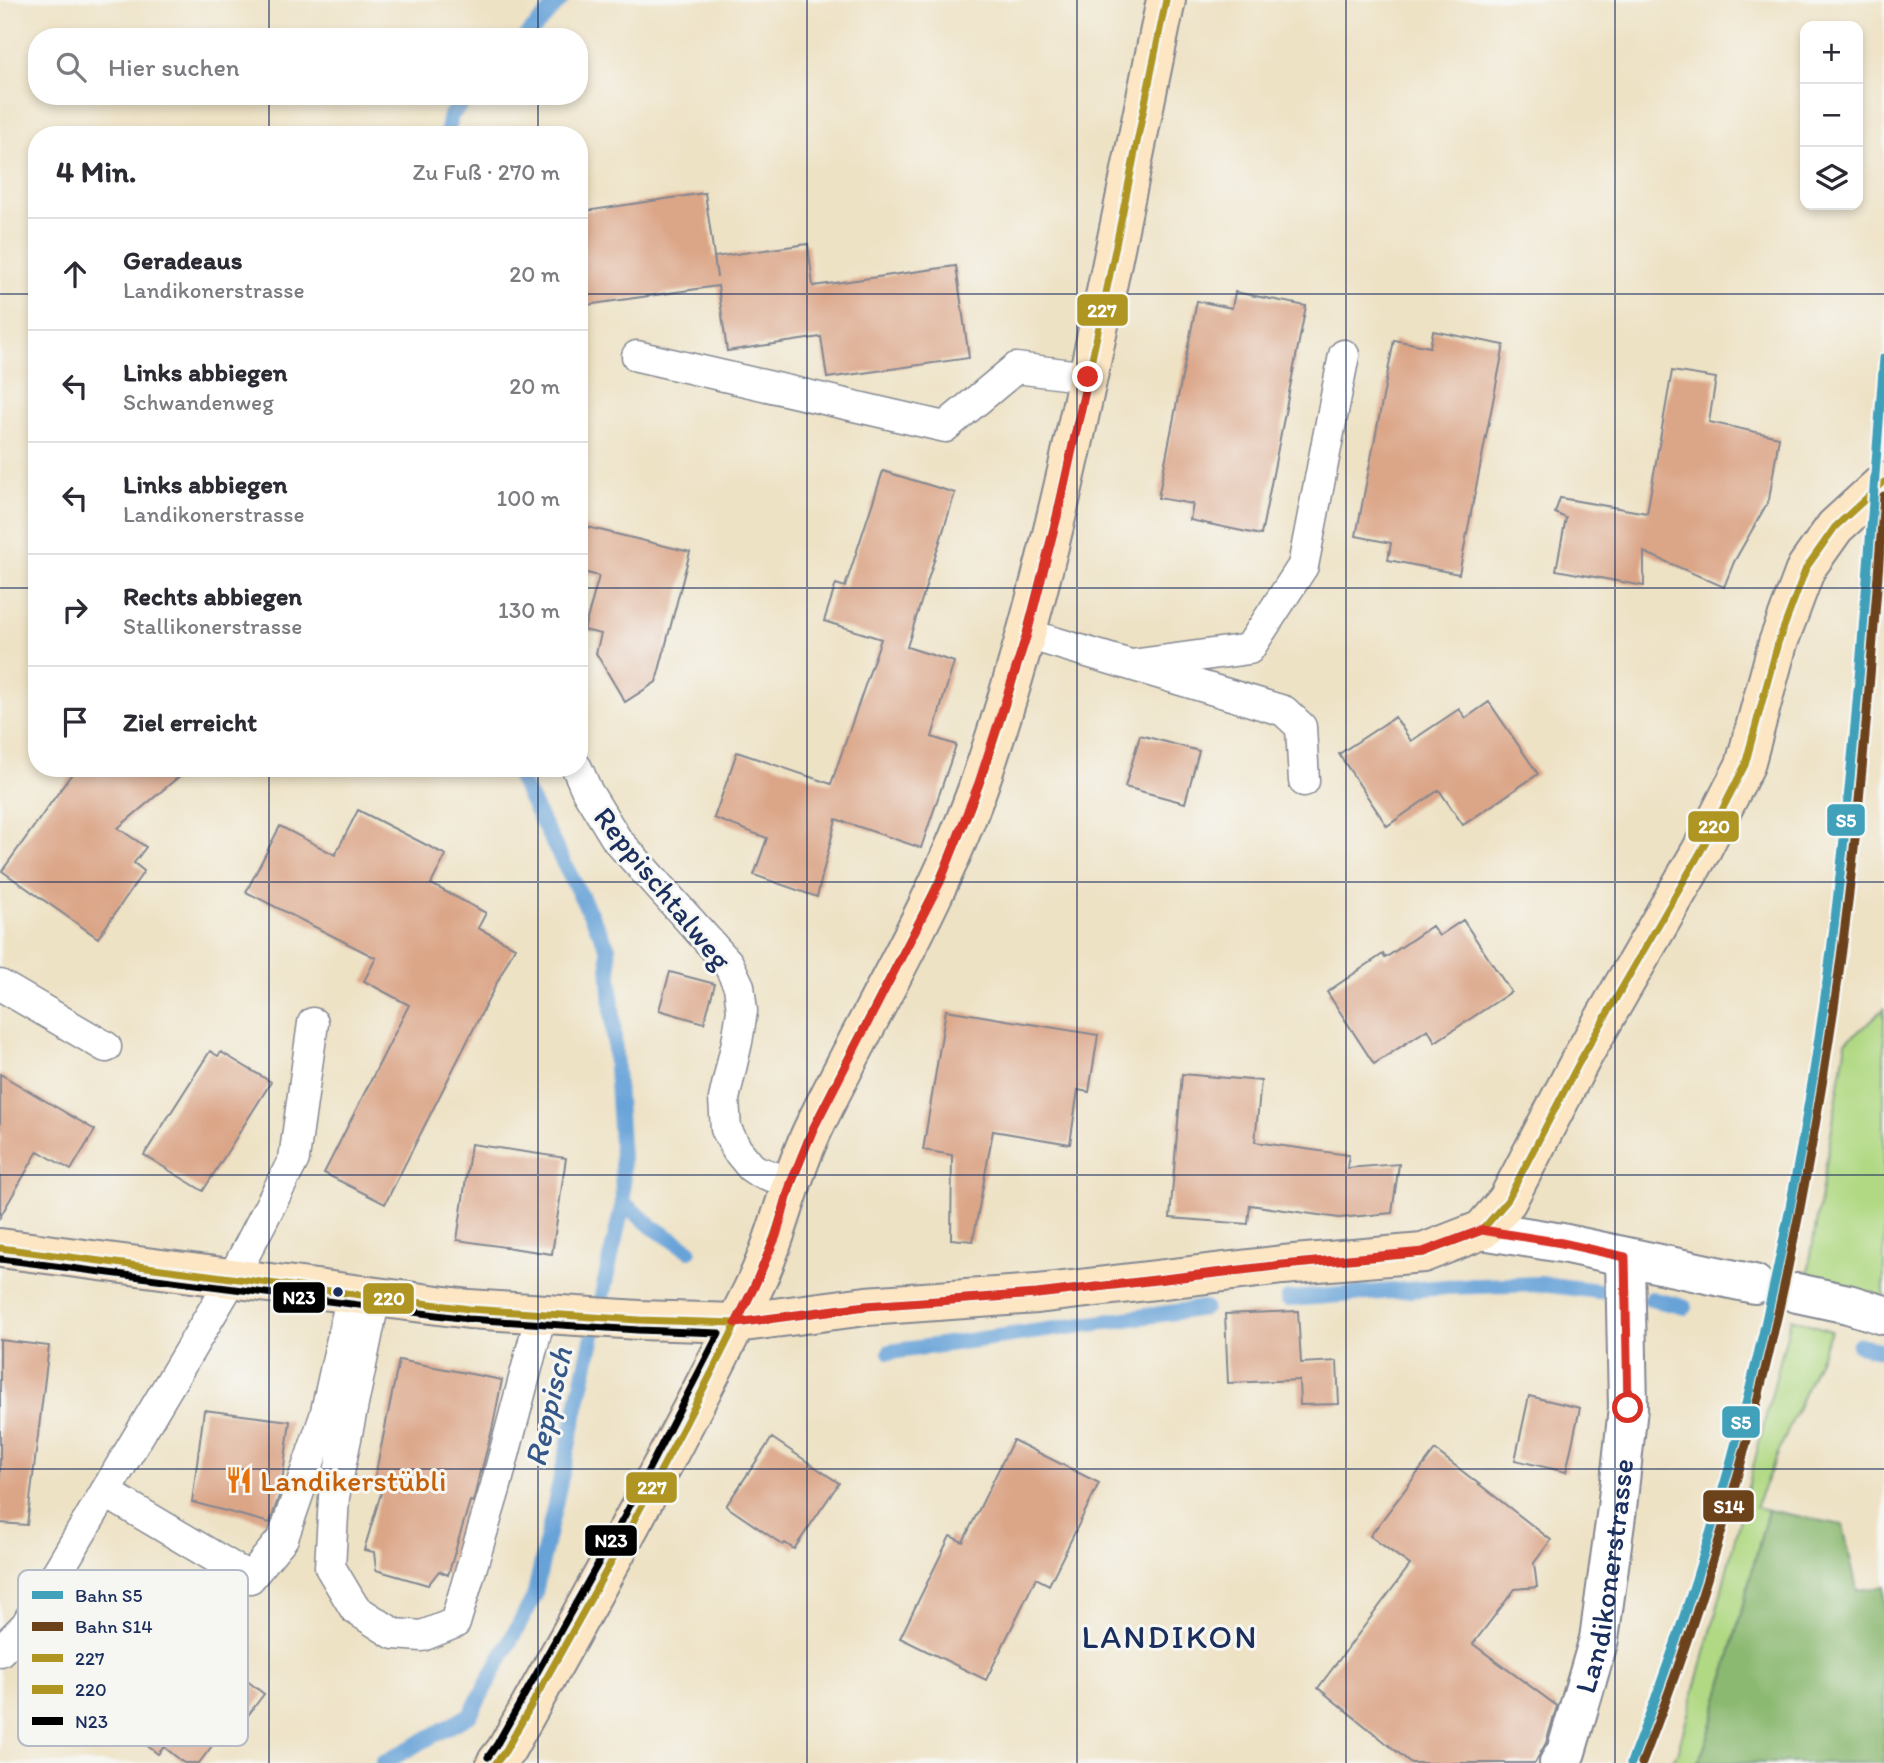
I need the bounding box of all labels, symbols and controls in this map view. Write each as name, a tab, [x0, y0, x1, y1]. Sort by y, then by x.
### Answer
map controls	[1800, 21, 1863, 210]
button: +	[1800, 21, 1863, 84]
search box	[28, 28, 588, 105]
icon: search	[52, 48, 90, 86]
text: Hier suchen	[108, 51, 240, 83]
button: −	[1800, 84, 1863, 147]
button: layers	[1800, 147, 1863, 210]
text: 4 Min.	[56, 153, 136, 190]
text: Zu Fuß · 270 m	[412, 158, 560, 186]
text: Geradeaus	[123, 244, 242, 276]
icon: ahead	[56, 255, 94, 293]
text: 20 m	[509, 260, 560, 288]
text: Landikonerstrasse	[123, 276, 305, 304]
line badge: 227	[1076, 293, 1129, 327]
text: 227	[1087, 299, 1117, 322]
text: Links abbiegen	[123, 356, 288, 388]
route end	[1072, 361, 1103, 392]
icon: left	[56, 367, 94, 405]
text: 20 m	[509, 372, 560, 400]
text: Schwandenweg	[123, 388, 274, 416]
text: Links abbiegen	[123, 468, 288, 500]
icon: left	[56, 479, 94, 517]
text: 100 m	[496, 484, 560, 512]
text: Landikonerstrasse	[123, 500, 305, 528]
text: Rechts abbiegen	[123, 580, 302, 612]
icon: right	[56, 591, 94, 629]
text: 130 m	[498, 596, 560, 624]
text: Stallikonerstrasse	[123, 612, 302, 640]
icon: arrive	[56, 703, 94, 741]
text: Ziel erreicht	[123, 706, 257, 738]
street label: Reppischtalweg	[586, 799, 740, 977]
line badge: S5	[1826, 803, 1866, 837]
text: S5	[1836, 809, 1856, 832]
line badge: 220	[1687, 810, 1740, 843]
text: 220	[1698, 815, 1730, 838]
line badge: N23	[272, 1281, 326, 1314]
line badge: 220	[362, 1282, 415, 1315]
unlabelled marker	[331, 1285, 345, 1299]
text: N23	[282, 1286, 316, 1309]
text: 220	[373, 1287, 405, 1310]
water label: Reppisch	[516, 1343, 580, 1470]
route start	[1612, 1392, 1643, 1423]
line badge: S5	[1721, 1405, 1761, 1439]
text: S5	[1731, 1411, 1751, 1434]
street label: Landikonerstrasse	[1566, 1457, 1641, 1697]
place label: Landikerstübli	[260, 1462, 446, 1499]
restaurant icon: Landikerstübli	[224, 1465, 254, 1495]
line badge: 227	[625, 1471, 678, 1504]
text: 227	[637, 1476, 667, 1499]
line badge: S14	[1702, 1489, 1755, 1523]
text: S14	[1714, 1495, 1745, 1518]
line badge: N23	[584, 1524, 638, 1557]
text: N23	[594, 1529, 628, 1552]
legend	[18, 1570, 248, 1746]
text: Bahn S5	[75, 1584, 142, 1607]
text: Bahn S14	[75, 1615, 153, 1638]
district label: LANDIKON	[1082, 1617, 1258, 1656]
text: 227	[75, 1647, 104, 1670]
text: 220	[75, 1678, 107, 1701]
text: N23	[75, 1710, 108, 1733]

